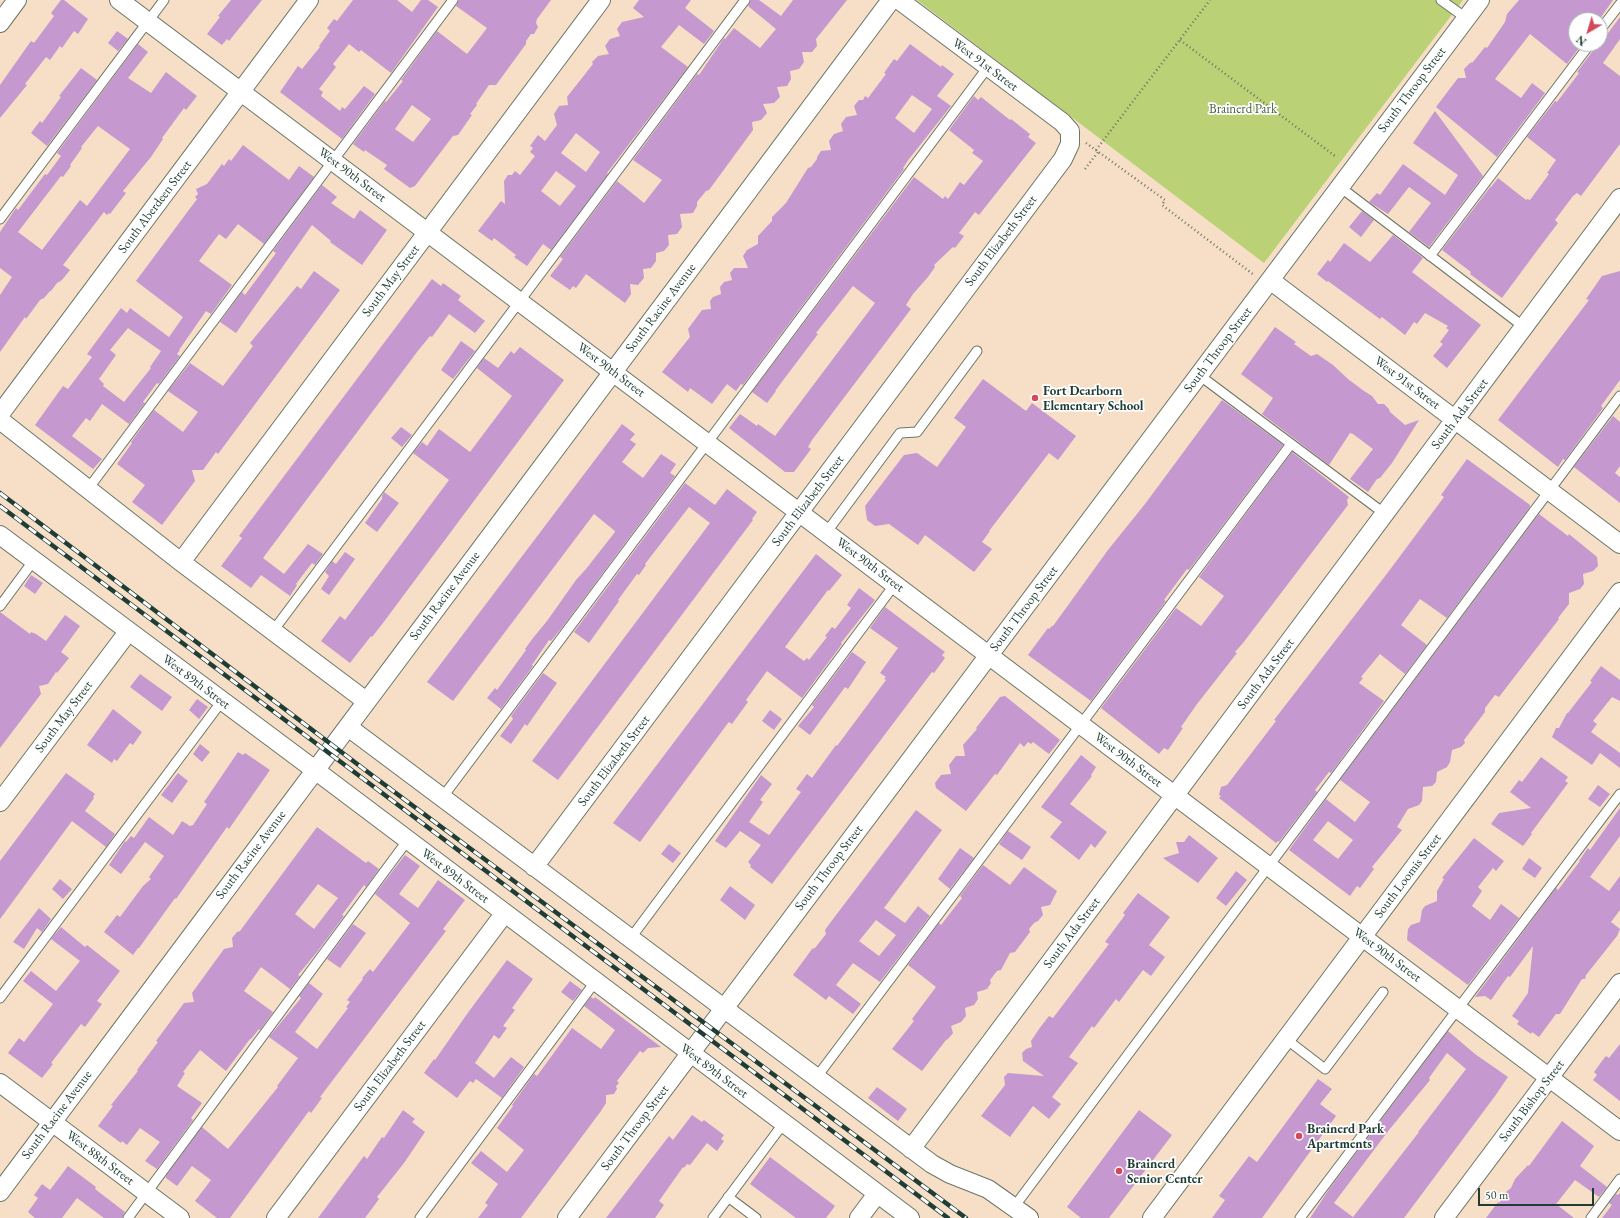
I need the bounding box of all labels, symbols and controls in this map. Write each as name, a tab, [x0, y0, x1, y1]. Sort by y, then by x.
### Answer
north arrow	[1568, 12, 1608, 52]
text: N	[1573, 32, 1589, 49]
street label: West 91st Street	[949, 35, 1021, 95]
street label: South Throop Street	[1375, 44, 1449, 136]
park label: Brainerd Park	[1209, 101, 1277, 117]
street label: West 90th Street	[315, 144, 389, 206]
street label: South Aberdeen Street	[115, 157, 195, 257]
street label: South Elizabeth Street	[962, 192, 1040, 290]
street label: South May Street	[359, 242, 423, 320]
street label: South Racine Avenue	[622, 260, 700, 356]
street label: South Throop Street	[1181, 304, 1255, 396]
street label: West 90th Street	[574, 339, 648, 401]
street label: West 91st Street	[1371, 353, 1443, 413]
street label: South Ada Street	[1428, 376, 1492, 452]
place label: Fort Dearborn Elementary School	[1043, 383, 1143, 414]
marker: Fort Dearborn Elementary School	[1030, 393, 1040, 403]
street label: South Elizabeth Street	[769, 452, 847, 550]
street label: West 90th Street	[833, 534, 907, 596]
street label: South Racine Avenue	[406, 548, 484, 644]
street label: South Throop Street	[987, 563, 1061, 655]
street label: South Ada Street	[1234, 636, 1298, 712]
street label: West 89th Street	[159, 651, 233, 713]
street label: South May Street	[32, 678, 96, 756]
street label: South Elizabeth Street	[575, 712, 653, 810]
street label: West 90th Street	[1091, 729, 1165, 791]
street label: South Racine Avenue	[212, 807, 290, 903]
street label: South Throop Street	[792, 822, 866, 914]
street label: South Loomis Street	[1371, 831, 1445, 921]
street label: West 89th Street	[418, 845, 492, 907]
street label: South Ada Street	[1040, 895, 1104, 971]
street label: West 90th Street	[1350, 924, 1424, 986]
street label: South Elizabeth Street	[351, 1017, 429, 1115]
street label: West 89th Street	[677, 1040, 751, 1102]
street label: South Bishop Street	[1496, 1057, 1568, 1145]
street label: South Racine Avenue	[18, 1067, 96, 1163]
street label: South Throop Street	[598, 1082, 672, 1174]
place label: Brainerd Park Apartments	[1307, 1121, 1384, 1152]
street label: West 88th Street	[63, 1127, 137, 1189]
marker: Brainerd Park Apartments	[1294, 1131, 1304, 1141]
place label: Brainerd Senior Center	[1127, 1156, 1203, 1187]
marker: Brainerd Senior Center	[1114, 1166, 1124, 1176]
scale bar	[1480, 1180, 1596, 1206]
text: 50 m	[1485, 1187, 1508, 1203]

